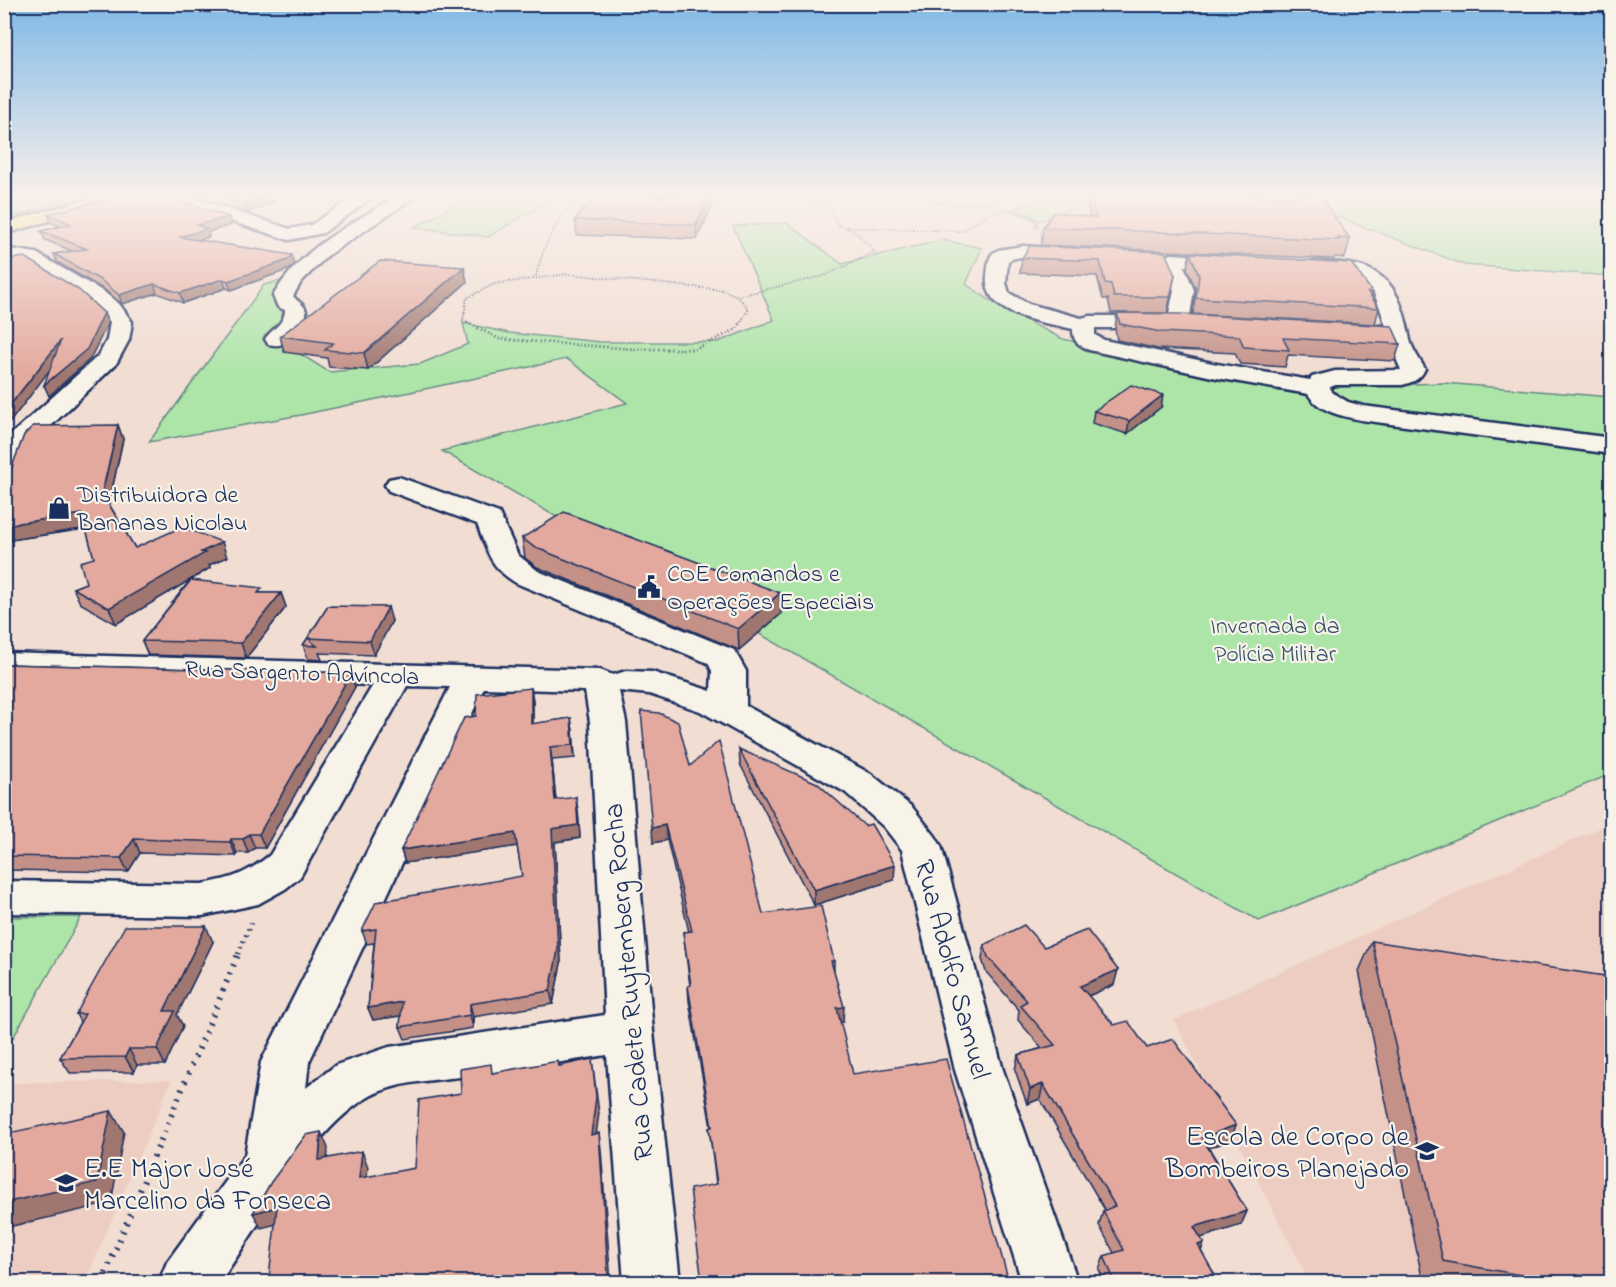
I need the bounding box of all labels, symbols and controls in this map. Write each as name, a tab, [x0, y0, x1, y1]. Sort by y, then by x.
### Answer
place label: Distribuidora de Bananas Nicolau	[76, 479, 248, 542]
shop icon: Distribuidora de Bananas Nicolau	[46, 495, 72, 521]
place label: COE Comandos e Operações Especiais	[667, 558, 874, 621]
public building icon: COE Comandos e Operações Especiais	[636, 574, 662, 600]
park label: Invernada da Polícia Militar	[1210, 610, 1340, 673]
street label: Rua Sargento Advíncola	[184, 653, 420, 696]
street label: Rua Cadete Ruytemberg Rocha	[594, 801, 667, 1162]
street label: Rua Adolfo Samuel	[902, 856, 1000, 1084]
place label: Escola de Corpo de Bombeiros Planejado	[1164, 1118, 1409, 1191]
school or university icon: Escola de Corpo de Bombeiros Planejado	[1414, 1138, 1440, 1164]
place label: E.E Major José Marcelino da Fonseca	[84, 1150, 331, 1223]
school or university icon: E.E Major José Marcelino da Fonseca	[53, 1170, 79, 1196]

